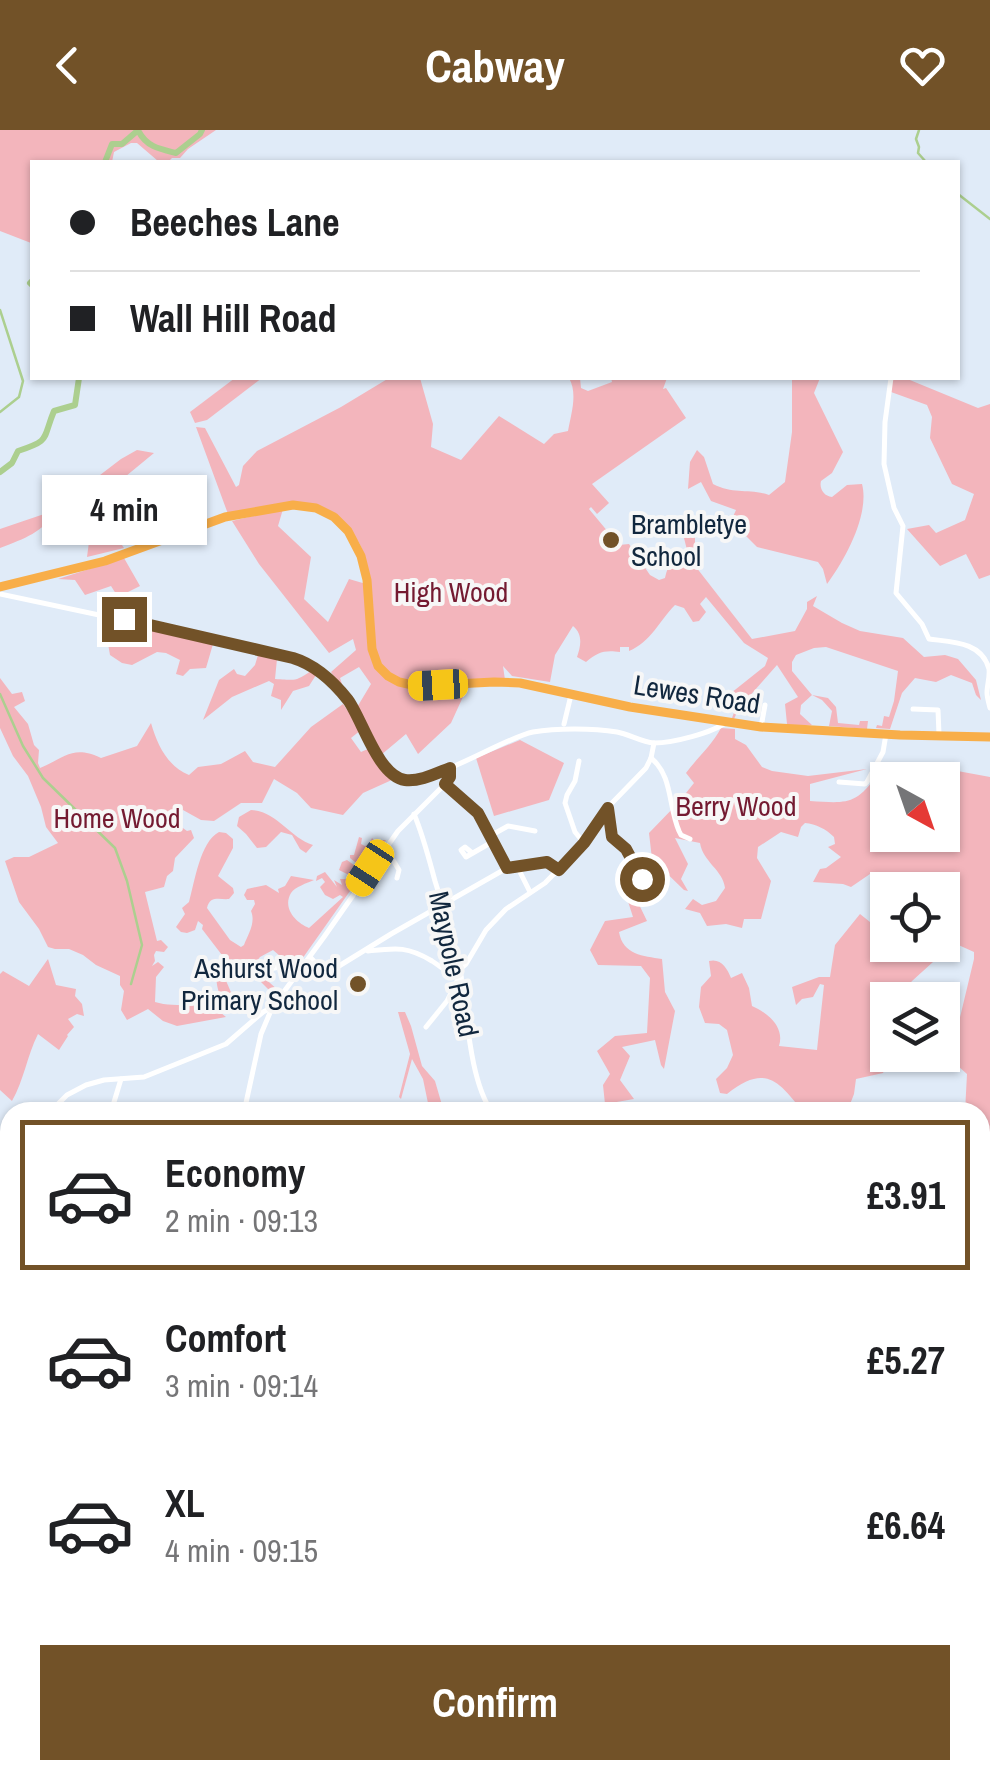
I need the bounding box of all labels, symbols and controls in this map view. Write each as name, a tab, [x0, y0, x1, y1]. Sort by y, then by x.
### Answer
text: Cabway	[425, 35, 565, 96]
icon: back	[40, 38, 95, 93]
icon: heart	[895, 38, 950, 93]
text: Beeches Lane	[130, 197, 340, 248]
text: Wall Hill Road	[130, 293, 337, 344]
callout: 4 min	[42, 474, 206, 544]
text: 4 min	[90, 488, 159, 531]
place label: Brambletye School	[631, 505, 747, 575]
marker: Brambletye School	[600, 529, 622, 551]
park label: High Wood	[394, 573, 508, 611]
route end	[102, 597, 147, 642]
street label: Lewes Road	[631, 665, 763, 723]
car	[407, 668, 469, 702]
north arrow	[870, 762, 960, 852]
map controls	[870, 762, 960, 1072]
park label: Berry Wood	[676, 787, 796, 825]
park label: Home Wood	[53, 799, 181, 837]
car	[341, 835, 399, 901]
route start	[620, 857, 665, 902]
button: locate	[870, 872, 960, 962]
street label: Maypole Road	[420, 888, 488, 1040]
place label: Ashurst Wood Primary School	[181, 949, 338, 1019]
marker: Ashurst Wood Primary School	[347, 973, 369, 995]
button: layers	[870, 982, 960, 1072]
text: Economy	[165, 1148, 305, 1199]
icon: car	[45, 1150, 135, 1240]
text: £3.91	[867, 1170, 945, 1221]
text: 2 min · 09:13	[165, 1199, 318, 1242]
text: Comfort	[165, 1313, 286, 1364]
icon: car	[45, 1315, 135, 1405]
text: £5.27	[867, 1335, 945, 1386]
text: 3 min · 09:14	[165, 1364, 318, 1407]
text: XL	[165, 1478, 205, 1529]
icon: car	[45, 1480, 135, 1570]
text: £6.64	[867, 1500, 945, 1551]
text: 4 min · 09:15	[165, 1529, 318, 1572]
button: Confirm	[40, 1645, 950, 1760]

